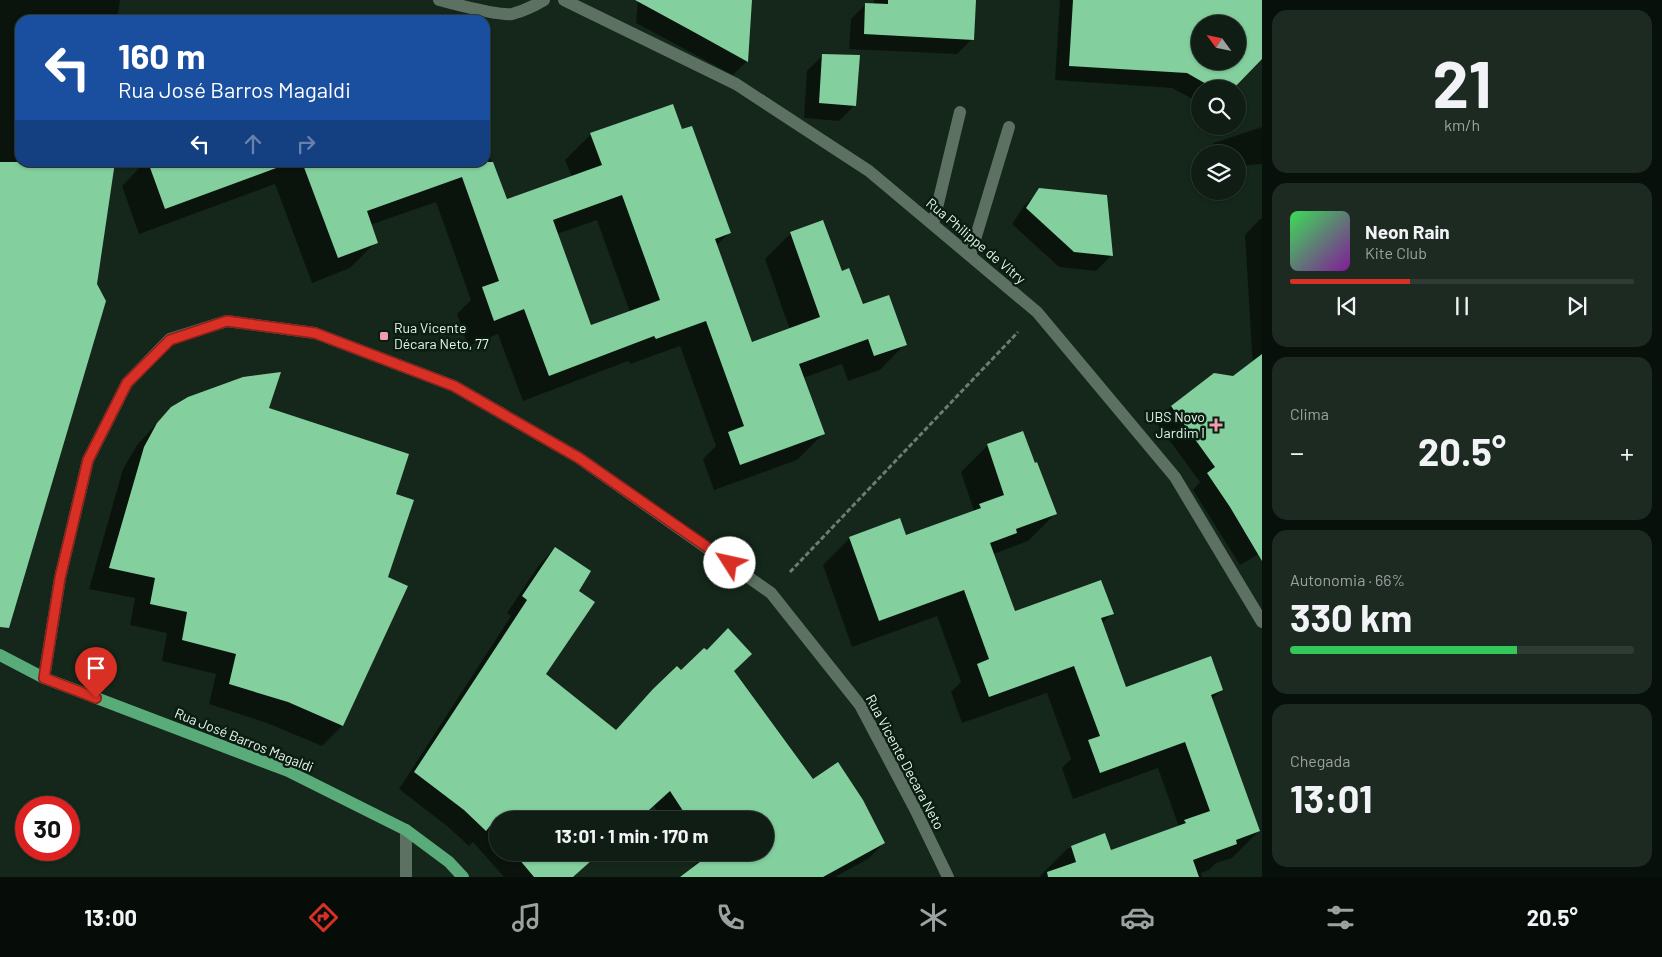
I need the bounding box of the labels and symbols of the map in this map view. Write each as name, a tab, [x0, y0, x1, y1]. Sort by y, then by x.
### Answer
north arrow	[1191, 15, 1246, 70]
street label: Rua Philippe de Vitry	[923, 194, 1030, 288]
place label: Rua Vicente Décara Neto, 77	[394, 319, 489, 352]
marker: Rua Vicente Décara Neto, 77	[378, 330, 390, 342]
place label: UBS Novo Jardim I	[1145, 408, 1205, 441]
marker: UBS Novo Jardim I	[1209, 418, 1223, 432]
position arrow	[703, 536, 755, 588]
pin	[75, 647, 117, 698]
street label: Rua Vicente Decara Neto	[863, 691, 948, 832]
street label: Rua José Barros Magaldi	[172, 704, 316, 775]
speed limit sign: 30	[15, 796, 80, 861]

